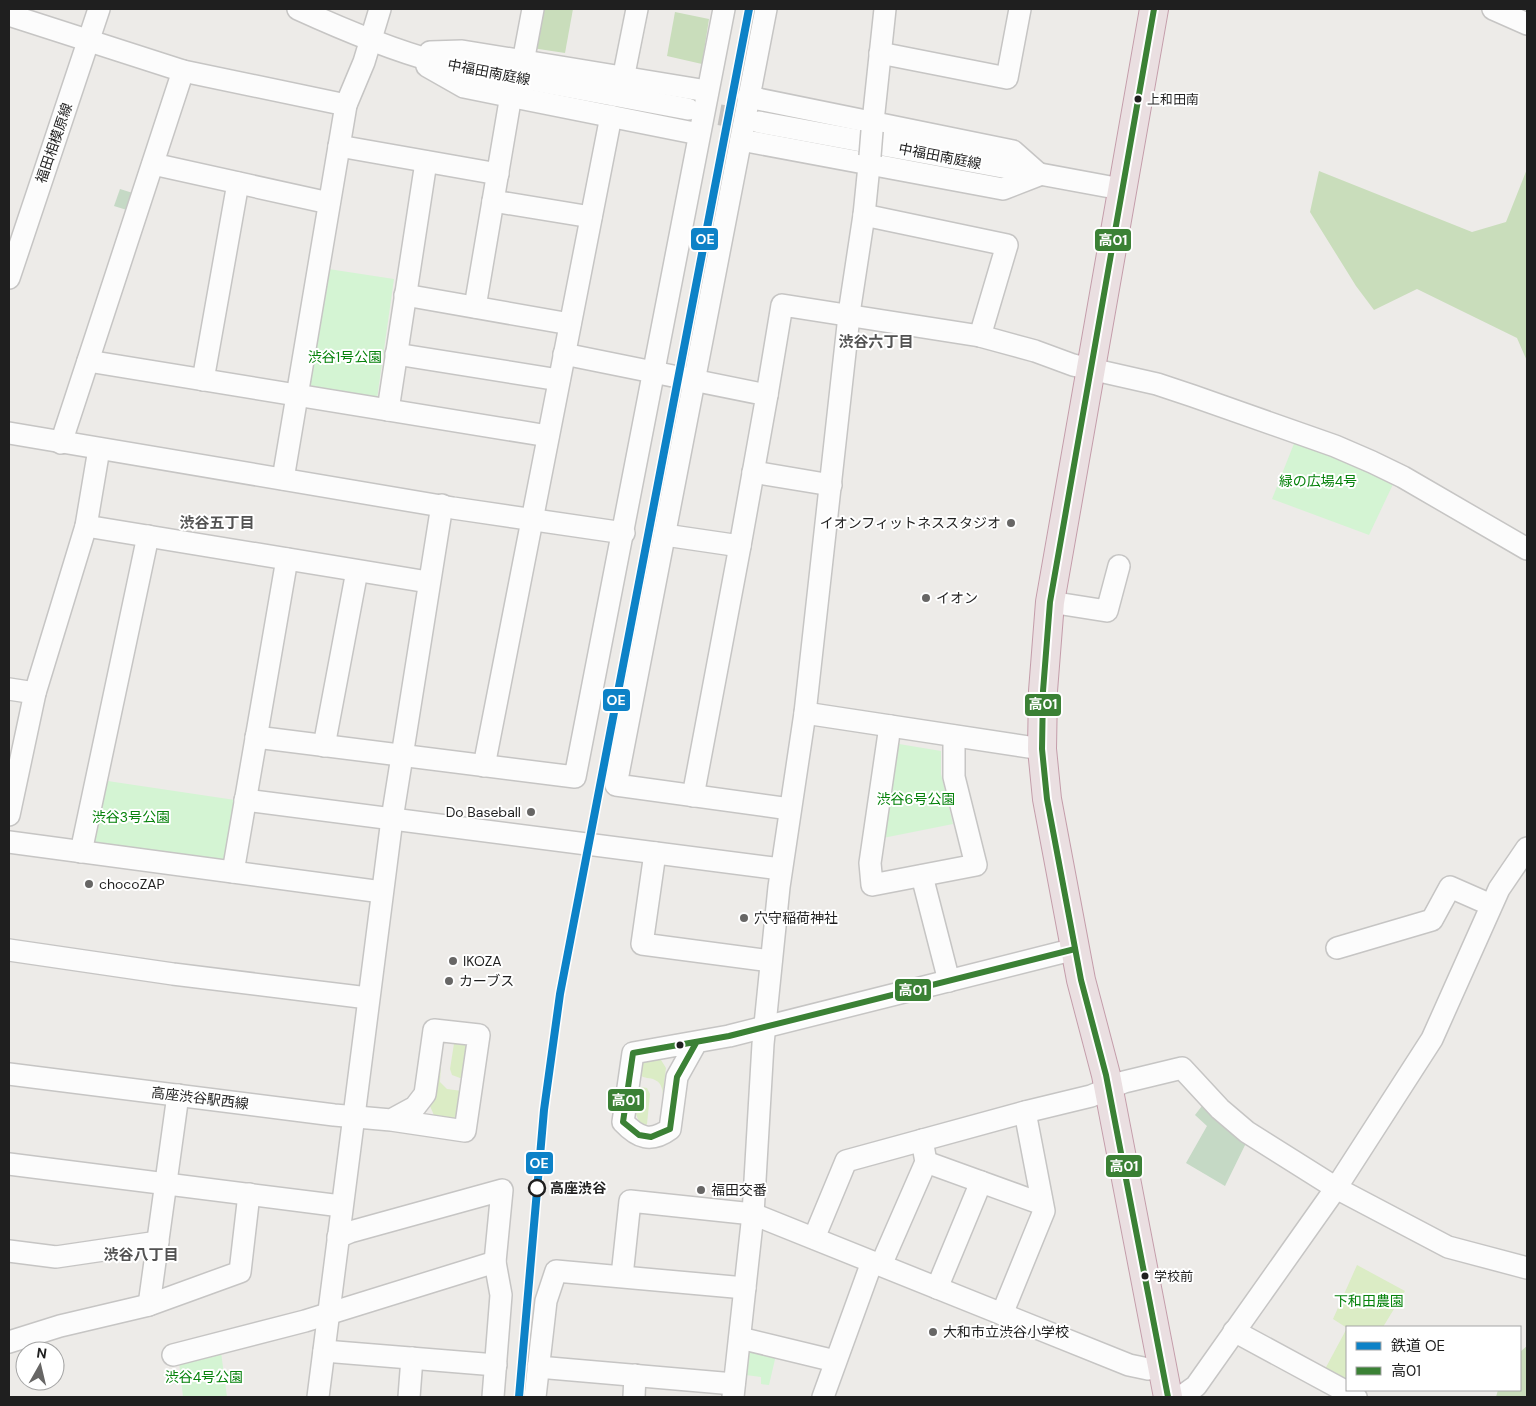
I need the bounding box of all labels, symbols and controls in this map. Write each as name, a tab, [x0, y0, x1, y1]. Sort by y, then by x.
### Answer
street label: 中福田南庭線	[446, 55, 532, 89]
place label: 上和田南	[1147, 91, 1199, 108]
marker: 上和田南	[1133, 94, 1143, 104]
street label: 福田相模原線	[32, 100, 76, 186]
street label: 中福田南庭線	[897, 139, 983, 173]
line badge: OE	[690, 227, 719, 251]
line badge: 高01	[1094, 228, 1132, 252]
text: OE	[695, 230, 715, 248]
text: 高01	[1099, 231, 1127, 249]
district label: 渋谷六丁目	[838, 332, 914, 352]
park label: 渋谷1号公園	[308, 348, 382, 366]
park label: 緑の広場4号	[1279, 472, 1357, 490]
district label: 渋谷五丁目	[179, 513, 255, 533]
place label: イオンフィットネススタジオ	[820, 514, 1001, 532]
marker: イオンフィットネススタジオ	[1005, 517, 1017, 529]
place label: イオン	[936, 589, 978, 607]
marker: イオン	[920, 592, 932, 604]
line badge: OE	[602, 688, 631, 712]
text: OE	[606, 691, 626, 709]
line badge: 高01	[1024, 693, 1062, 717]
text: 高01	[1029, 695, 1057, 713]
park label: 渋谷6号公園	[877, 790, 955, 808]
place label: Do Baseball	[446, 803, 521, 821]
marker: Do Baseball	[525, 806, 537, 818]
park label: 渋谷3号公園	[92, 808, 170, 826]
place label: chocoZAP	[99, 875, 165, 893]
marker: chocoZAP	[83, 878, 95, 890]
place label: 穴守稲荷神社	[754, 909, 838, 927]
marker: 穴守稲荷神社	[738, 912, 750, 924]
place label: IKOZA	[463, 952, 502, 970]
marker: IKOZA	[447, 955, 459, 967]
place label: カーブス	[459, 972, 514, 990]
marker: カーブス	[443, 975, 455, 987]
line badge: 高01	[894, 978, 932, 1002]
text: 高01	[899, 981, 927, 999]
unlabelled marker	[675, 1040, 685, 1050]
street label: 高座渋谷駅西線	[150, 1083, 250, 1113]
line badge: 高01	[607, 1088, 645, 1112]
text: 高01	[612, 1091, 640, 1109]
line badge: OE	[525, 1151, 554, 1175]
text: OE	[529, 1154, 549, 1172]
line badge: 高01	[1105, 1154, 1143, 1178]
text: 高01	[1110, 1157, 1138, 1175]
marker: 高座渋谷	[528, 1179, 546, 1197]
place label: 高座渋谷	[550, 1179, 607, 1197]
place label: 福田交番	[711, 1181, 767, 1199]
marker: 福田交番	[695, 1184, 707, 1196]
district label: 渋谷八丁目	[103, 1245, 179, 1265]
place label: 学校前	[1154, 1268, 1193, 1285]
marker: 学校前	[1140, 1271, 1150, 1281]
park label: 下和田農園	[1334, 1292, 1404, 1310]
place label: 大和市立渋谷小学校	[943, 1323, 1069, 1341]
marker: 大和市立渋谷小学校	[927, 1326, 939, 1338]
legend	[1346, 1326, 1521, 1391]
text: 鉄道 OE	[1391, 1336, 1445, 1356]
north arrow	[15, 1341, 65, 1391]
text: N	[35, 1344, 48, 1363]
text: 高01	[1391, 1361, 1421, 1381]
park label: 渋谷4号公園	[165, 1368, 243, 1386]

